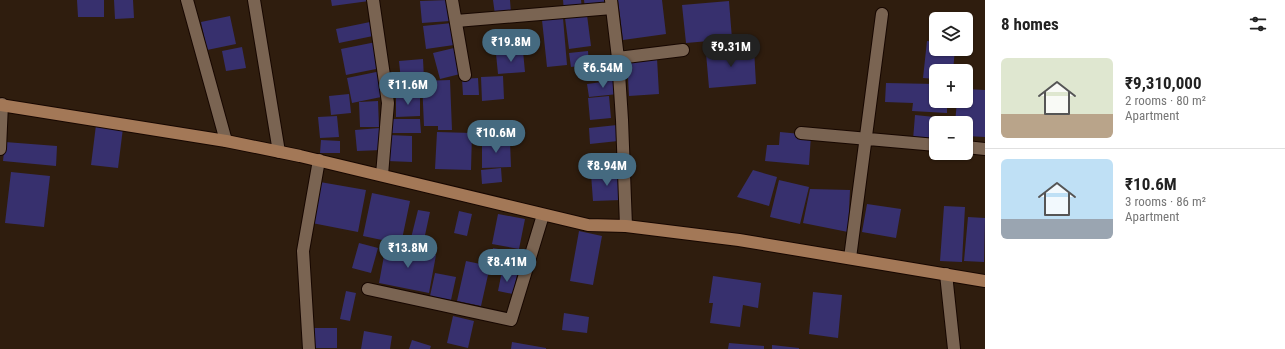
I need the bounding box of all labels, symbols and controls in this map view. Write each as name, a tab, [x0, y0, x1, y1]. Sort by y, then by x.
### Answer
map controls	[929, 12, 973, 160]
button: layers	[929, 12, 973, 56]
icon: filters	[1247, 13, 1269, 35]
text: 8 homes	[1001, 14, 1059, 34]
pin: ₹19.8M	[478, 29, 544, 63]
text: ₹19.8M	[491, 34, 531, 49]
pin: ₹9.31M	[698, 34, 764, 68]
text: ₹9.31M	[711, 39, 751, 54]
pin: ₹6.54M	[570, 55, 636, 89]
text: ₹6.54M	[583, 60, 623, 75]
button: +	[929, 64, 973, 108]
pin: ₹11.6M	[375, 72, 441, 106]
text: ₹9,310,000	[1125, 73, 1202, 93]
icon: home	[1033, 74, 1081, 122]
text: ₹11.6M	[388, 77, 428, 92]
text: 2 rooms · 80 m²	[1125, 93, 1206, 108]
text: Apartment	[1125, 108, 1179, 123]
button: −	[929, 116, 973, 160]
pin: ₹10.6M	[463, 120, 529, 154]
text: ₹10.6M	[476, 125, 516, 140]
pin: ₹8.94M	[574, 153, 640, 187]
text: ₹8.94M	[587, 158, 627, 173]
text: ₹10.6M	[1125, 174, 1177, 194]
icon: home	[1033, 175, 1081, 223]
text: 3 rooms · 86 m²	[1125, 194, 1206, 209]
text: Apartment	[1125, 209, 1179, 224]
pin: ₹13.8M	[375, 235, 441, 269]
text: ₹13.8M	[388, 240, 428, 255]
pin: ₹8.41M	[474, 249, 540, 283]
text: ₹8.41M	[487, 254, 527, 269]

